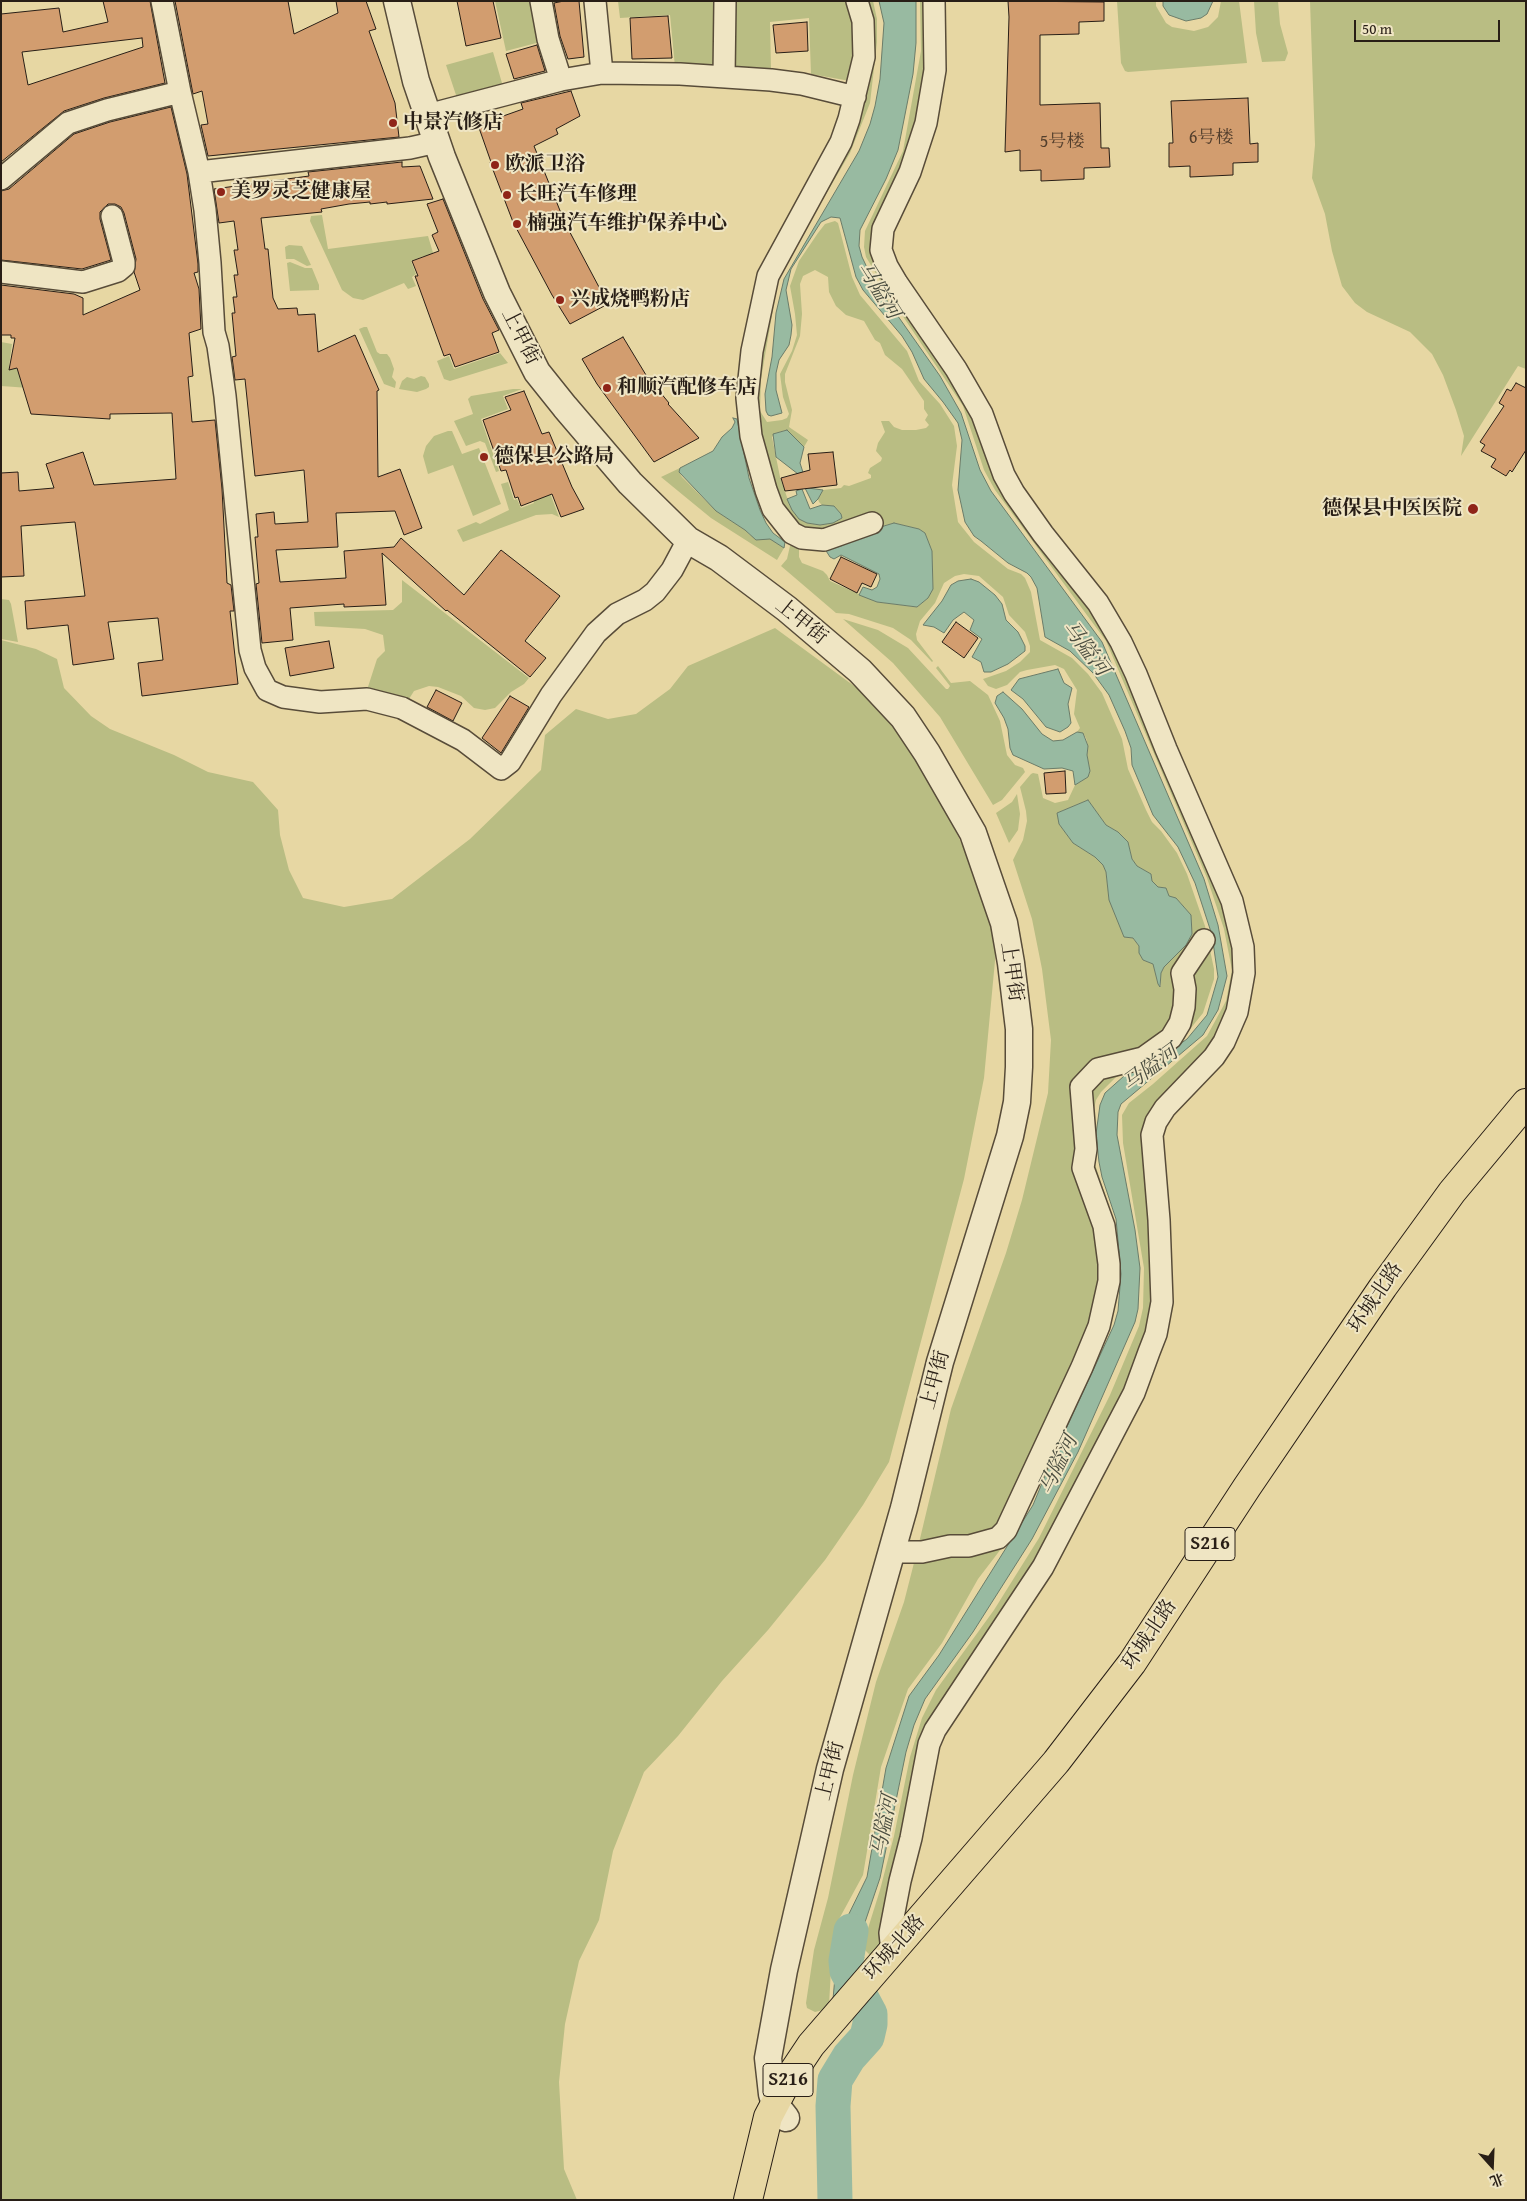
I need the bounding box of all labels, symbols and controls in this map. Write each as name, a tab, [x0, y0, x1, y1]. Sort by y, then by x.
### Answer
scale bar	[1357, 10, 1503, 42]
text: 50 m	[1362, 18, 1392, 39]
place label: 中景汽修店	[403, 111, 503, 135]
marker: 中景汽修店	[387, 117, 399, 129]
house number: 6号楼	[1189, 127, 1233, 149]
house number: 5号楼	[1040, 131, 1084, 153]
place label: 欧派卫浴	[505, 153, 585, 177]
marker: 欧派卫浴	[489, 159, 501, 171]
place label: 美罗灵芝健康屋	[231, 180, 371, 204]
place label: 长旺汽车修理	[517, 183, 637, 207]
marker: 美罗灵芝健康屋	[215, 186, 227, 198]
marker: 长旺汽车修理	[501, 189, 513, 201]
place label: 楠强汽车维护保养中心	[527, 212, 727, 236]
marker: 楠强汽车维护保养中心	[511, 218, 523, 230]
water label: 马隘河	[851, 258, 905, 324]
place label: 兴成烧鸭粉店	[570, 288, 690, 312]
marker: 兴成烧鸭粉店	[554, 294, 566, 306]
street label: 上甲街	[496, 305, 544, 369]
place label: 和顺汽配修车店	[617, 376, 757, 400]
marker: 和顺汽配修车店	[601, 382, 613, 394]
place label: 德保县公路局	[494, 445, 614, 469]
marker: 德保县公路局	[478, 451, 490, 463]
place label: 德保县中医医院	[1322, 497, 1462, 521]
marker: 德保县中医医院	[1466, 502, 1480, 516]
street label: 上甲街	[770, 594, 832, 650]
water label: 马隘河	[1056, 616, 1114, 682]
street label: 上甲街	[995, 941, 1027, 1003]
water label: 马隘河	[1118, 1040, 1184, 1098]
street label: 环城北路	[1344, 1258, 1408, 1338]
street label: 上甲街	[917, 1348, 955, 1412]
water label: 马隘河	[1034, 1431, 1084, 1499]
road number: S216	[1185, 1528, 1235, 1560]
street label: 环城北路	[1118, 1595, 1182, 1675]
street label: 上甲街	[812, 1739, 850, 1803]
water label: 马隘河	[867, 1793, 903, 1859]
street label: 环城北路	[859, 1910, 931, 1986]
road number: S216	[763, 2064, 813, 2096]
north arrow	[1467, 2141, 1517, 2191]
text: 北	[1487, 2168, 1507, 2192]

